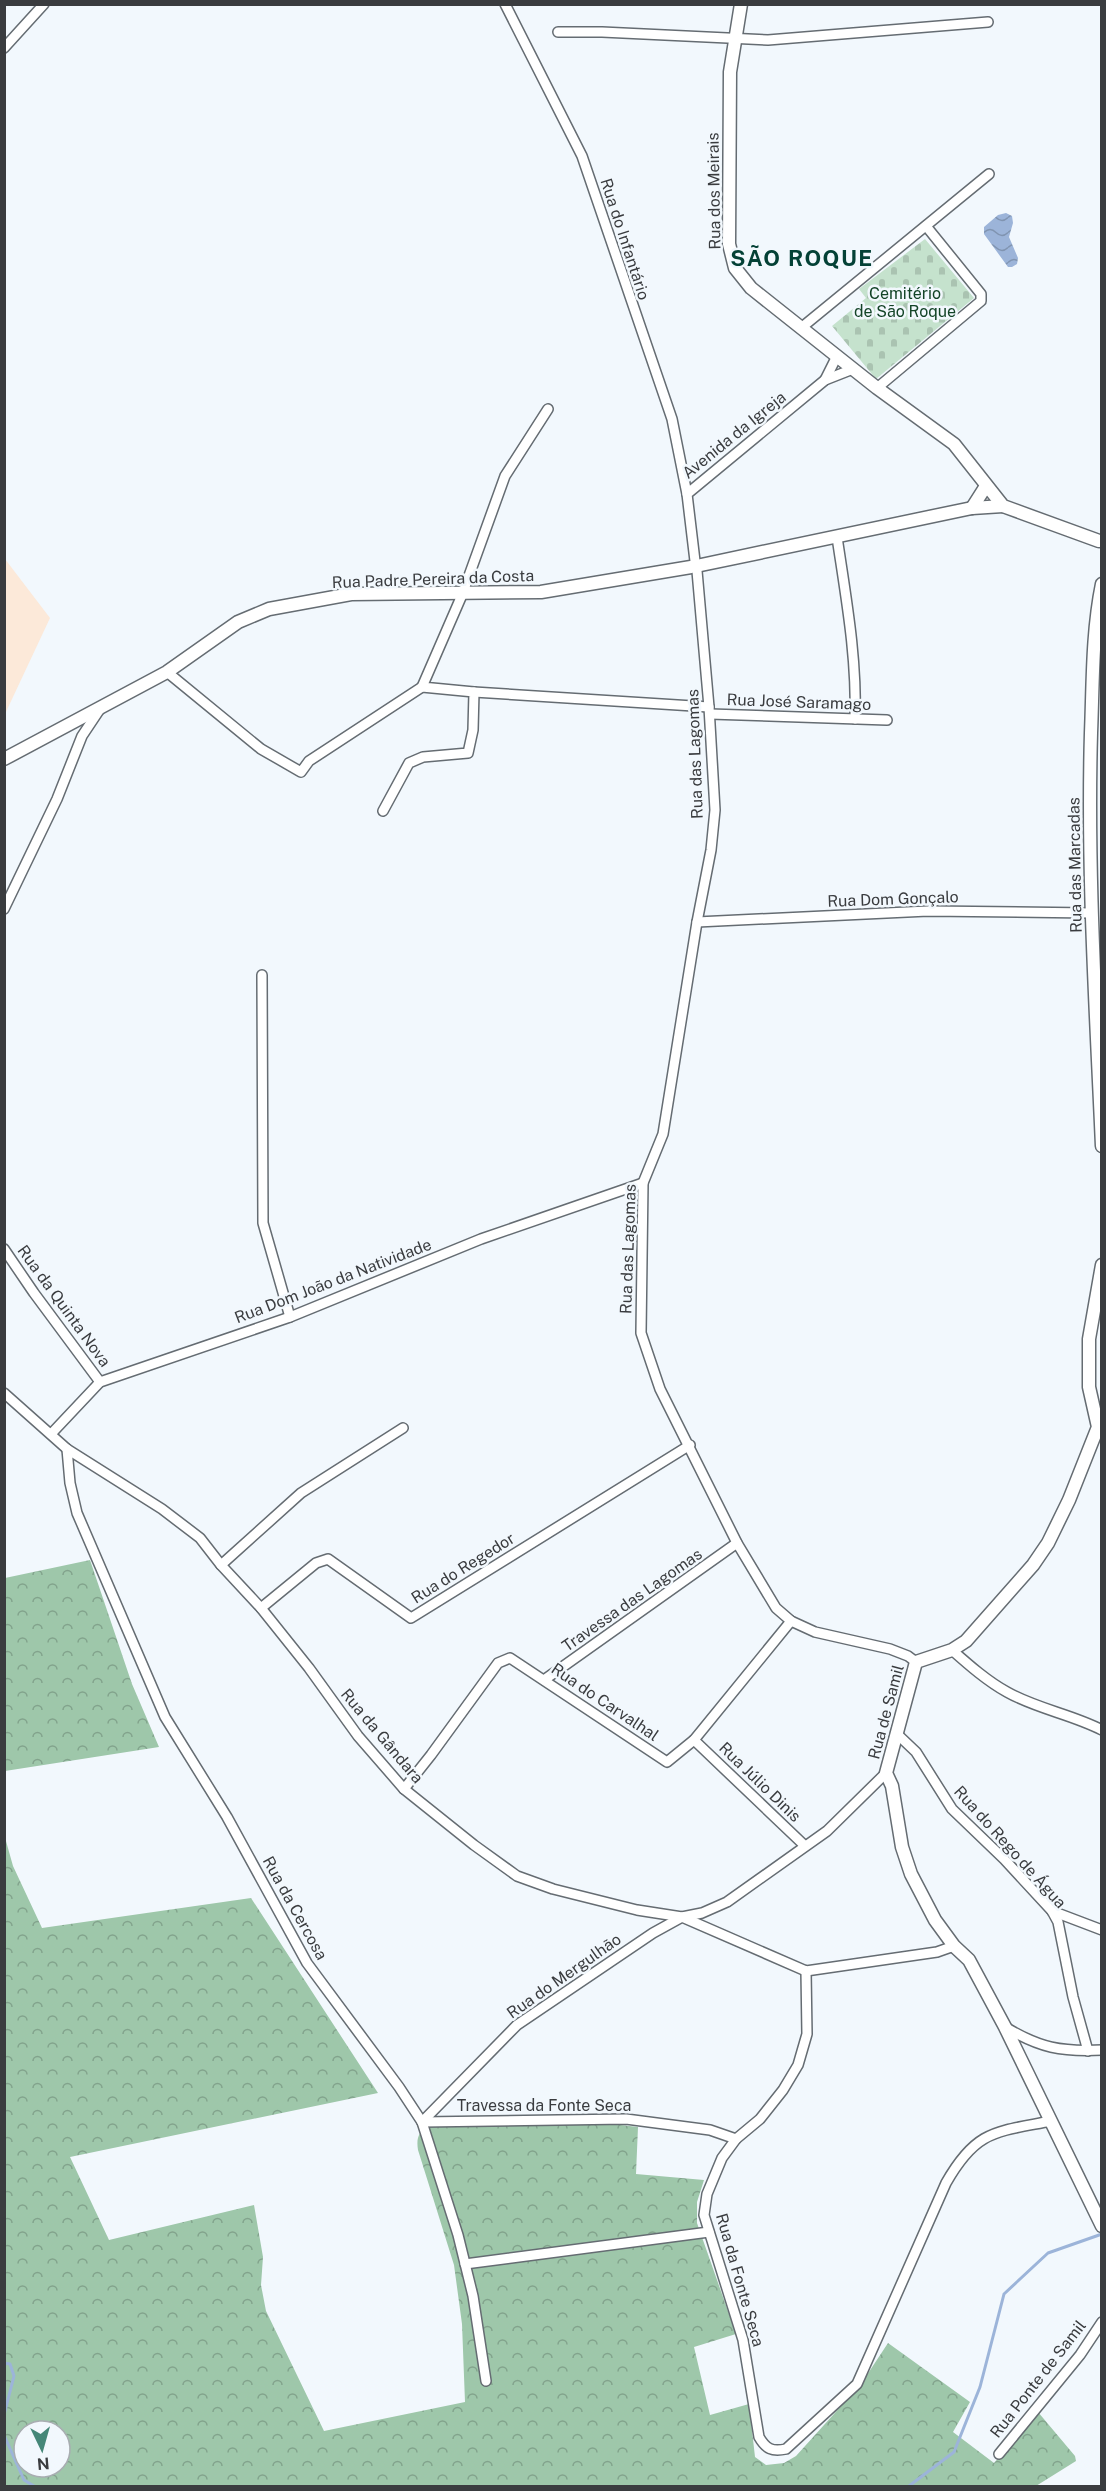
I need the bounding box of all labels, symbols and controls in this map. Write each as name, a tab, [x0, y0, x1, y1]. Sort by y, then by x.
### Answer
street label: Rua dos Meirais	[703, 132, 725, 250]
street label: Rua do Infantário	[596, 176, 654, 302]
district label: SÃO ROQUE	[730, 244, 874, 271]
park label: Cemitério de São Roque	[854, 284, 956, 321]
street label: Avenida da Igreja	[678, 387, 790, 483]
street label: Rua Padre Pereira da Costa	[332, 566, 534, 592]
street label: Rua das Lagomas	[683, 689, 707, 819]
street label: Rua José Saramago	[726, 690, 872, 714]
street label: Rua das Marcadas	[1064, 797, 1086, 933]
street label: Rua Dom Gonçalo	[827, 887, 959, 911]
street label: Rua das Lagomas	[616, 1184, 640, 1314]
street label: Rua Dom João da Natividade	[232, 1235, 434, 1327]
street label: Rua da Quinta Nova	[14, 1242, 114, 1370]
street label: Rua do Regedor	[408, 1529, 518, 1607]
street label: Travessa das Lagomas	[558, 1544, 706, 1656]
street label: Rua do Carvalhal	[548, 1659, 662, 1745]
street label: Rua de Samil	[864, 1662, 908, 1761]
street label: Rua da Gândara	[337, 1685, 427, 1787]
street label: Rua Júlio Dinis	[715, 1738, 805, 1826]
street label: Rua do Rego de Água	[950, 1781, 1071, 1912]
street label: Rua da Cercosa	[259, 1853, 331, 1963]
street label: Rua do Mergulhão	[503, 1930, 625, 2022]
street label: Travessa da Fonte Seca	[457, 2096, 631, 2115]
street label: Rua da Fonte Seca	[712, 2211, 768, 2349]
street label: Rua Ponte de Samil	[986, 2316, 1090, 2442]
north arrow	[12, 2419, 72, 2479]
text: N	[36, 2453, 50, 2473]

